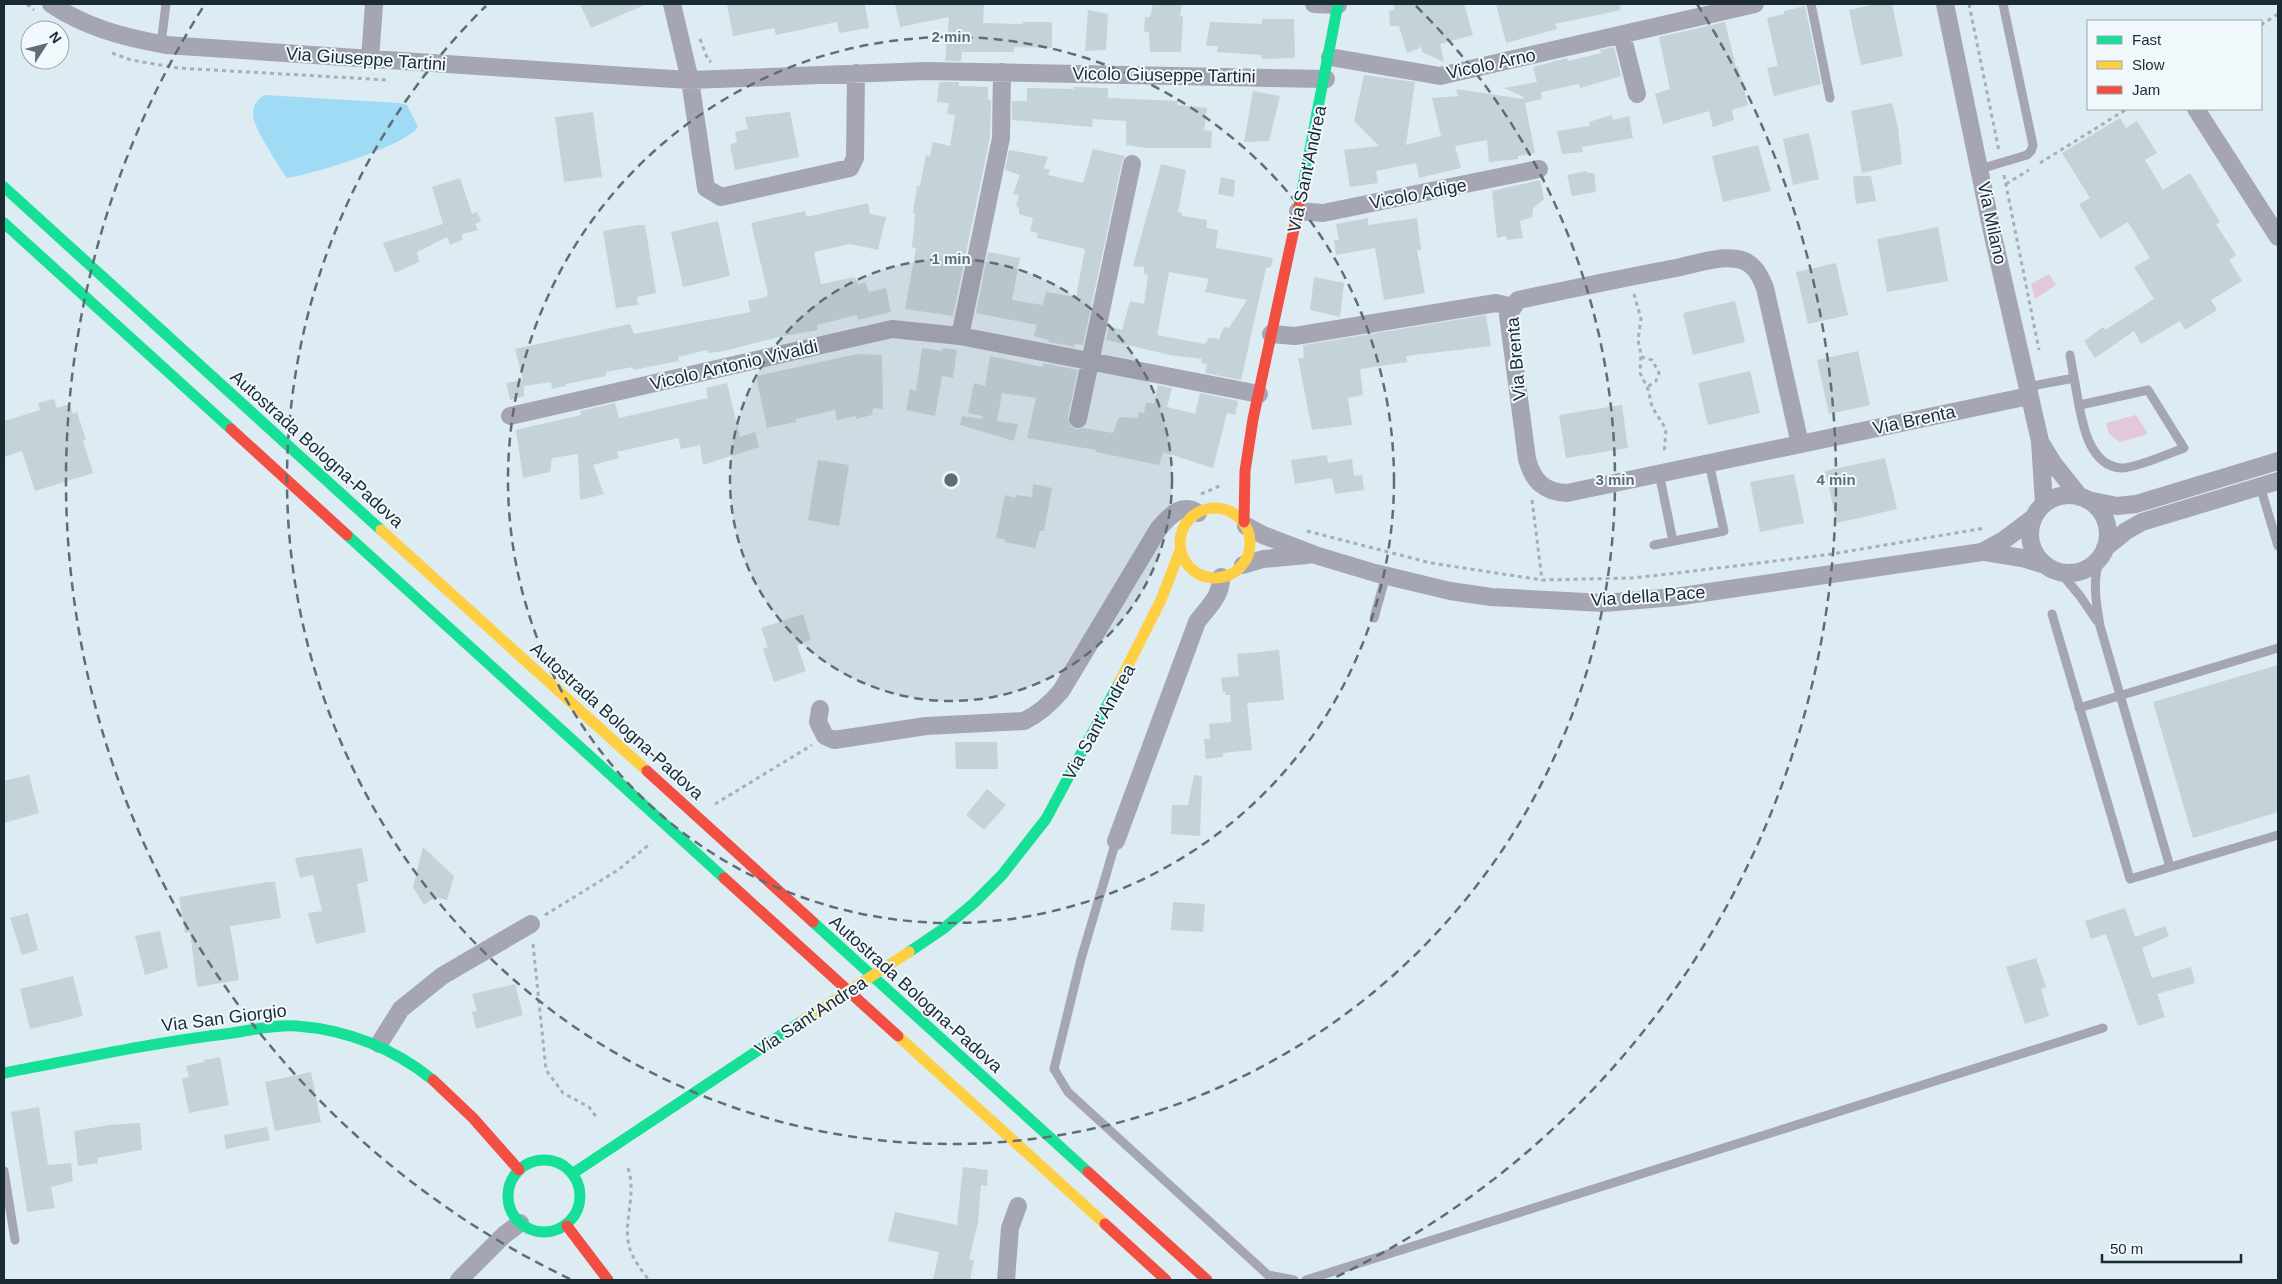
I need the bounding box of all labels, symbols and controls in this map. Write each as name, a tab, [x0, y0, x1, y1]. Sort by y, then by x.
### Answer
north arrow	[20, 20, 70, 70]
legend	[2087, 20, 2262, 110]
text: 2 min	[931, 28, 971, 45]
text: N	[46, 29, 65, 46]
text: Fast	[2132, 31, 2162, 48]
street label: Via Giuseppe Tartini	[285, 43, 447, 75]
street label: Vicolo Arno	[1445, 45, 1537, 83]
text: Slow	[2132, 56, 2165, 73]
street label: Vicolo Giuseppe Tartini	[1072, 63, 1256, 87]
text: Jam	[2132, 81, 2160, 98]
street label: Via Sant'Andrea	[1284, 103, 1330, 234]
street label: Vicolo Adige	[1368, 175, 1468, 213]
street label: Via Milano	[1974, 180, 2010, 266]
text: 1 min	[931, 250, 971, 267]
street label: Via Brenta	[1502, 315, 1530, 402]
street label: Vicolo Antonio Vivaldi	[648, 336, 820, 394]
street label: Autostrada Bologna-Padova	[227, 366, 408, 532]
street label: Via Brenta	[1871, 401, 1958, 438]
centre of rings	[942, 471, 960, 489]
text: 3 min	[1595, 471, 1635, 488]
text: 4 min	[1816, 471, 1856, 488]
street label: Via della Pace	[1590, 582, 1706, 610]
street label: Autostrada Bologna-Padova	[527, 638, 708, 804]
street label: Via Sant'Andrea	[1059, 660, 1140, 783]
street label: Autostrada Bologna-Padova	[826, 911, 1007, 1077]
street label: Via Sant'Andrea	[751, 972, 871, 1060]
street label: Via San Giorgio	[160, 1000, 288, 1036]
scale bar	[2102, 1232, 2241, 1264]
text: 50 m	[2110, 1240, 2143, 1257]

